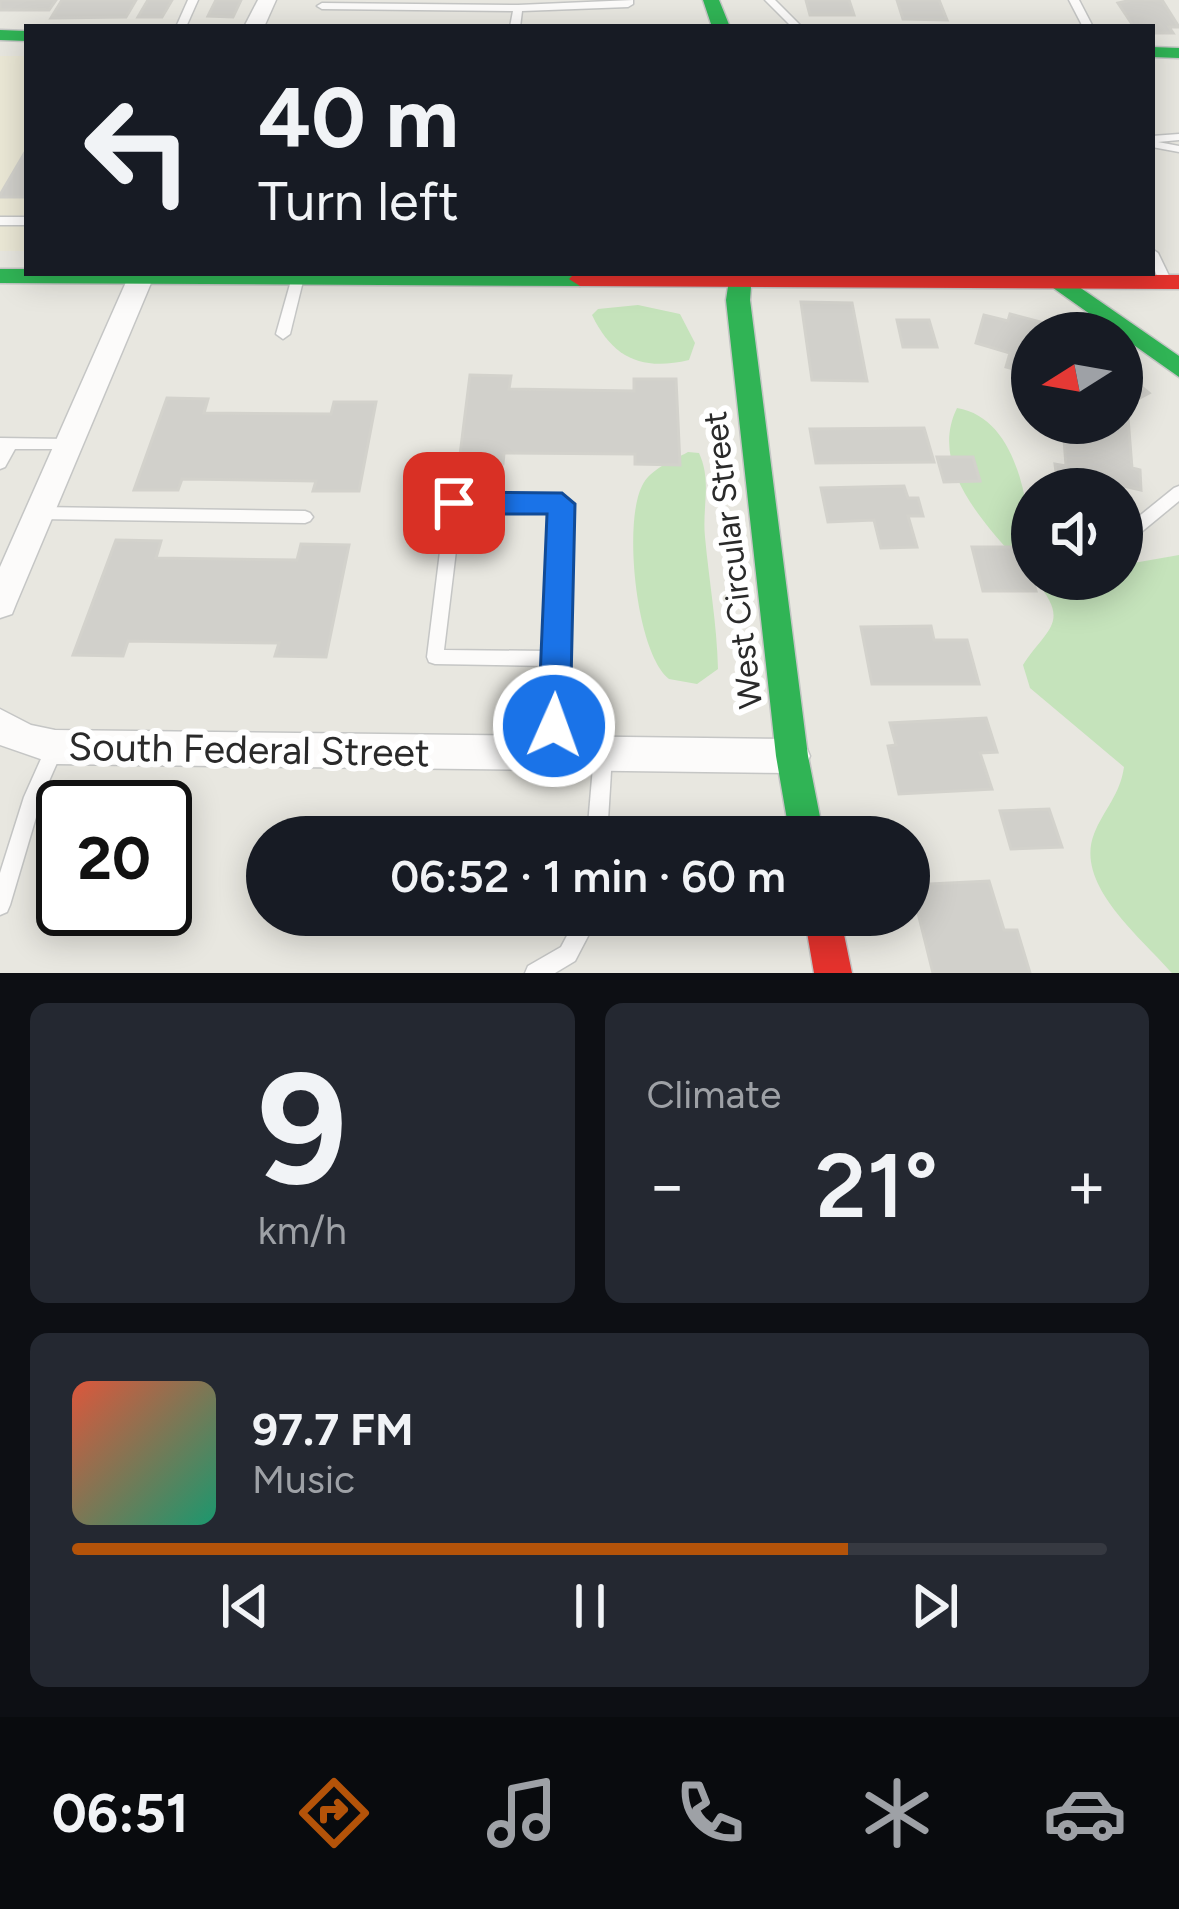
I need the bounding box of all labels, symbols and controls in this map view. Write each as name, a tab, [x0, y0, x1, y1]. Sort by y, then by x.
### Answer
text: 40 m	[258, 67, 459, 168]
icon: left	[60, 72, 216, 228]
text: Turn left	[258, 169, 459, 234]
north arrow	[1011, 312, 1143, 444]
map controls	[1011, 312, 1143, 600]
street label: West Circular Street	[695, 409, 770, 711]
pin	[403, 452, 505, 554]
button: sound	[1011, 468, 1143, 600]
icon: arrive	[421, 470, 487, 536]
position arrow	[491, 663, 617, 789]
street label: South Federal Street	[68, 723, 430, 776]
speed limit sign: 20	[36, 780, 192, 936]
text: 06:52 · 1 min · 60 m	[390, 849, 786, 903]
text: 9	[257, 1035, 347, 1222]
text: Climate	[647, 1071, 781, 1118]
text: 21°	[815, 1131, 938, 1240]
text: −	[647, 1145, 688, 1225]
text: +	[1066, 1145, 1107, 1225]
text: km/h	[258, 1207, 347, 1254]
text: 97.7 FM	[252, 1402, 414, 1456]
text: Music	[252, 1456, 355, 1503]
icon: previous	[212, 1573, 278, 1639]
icon: pause	[557, 1573, 623, 1639]
icon: next	[902, 1573, 968, 1639]
icon: directions	[292, 1771, 376, 1855]
icon: music	[480, 1771, 564, 1855]
icon: phone	[668, 1771, 752, 1855]
icon: climate	[855, 1771, 939, 1855]
icon: car	[1043, 1771, 1127, 1855]
text: 06:51	[52, 1781, 189, 1846]

